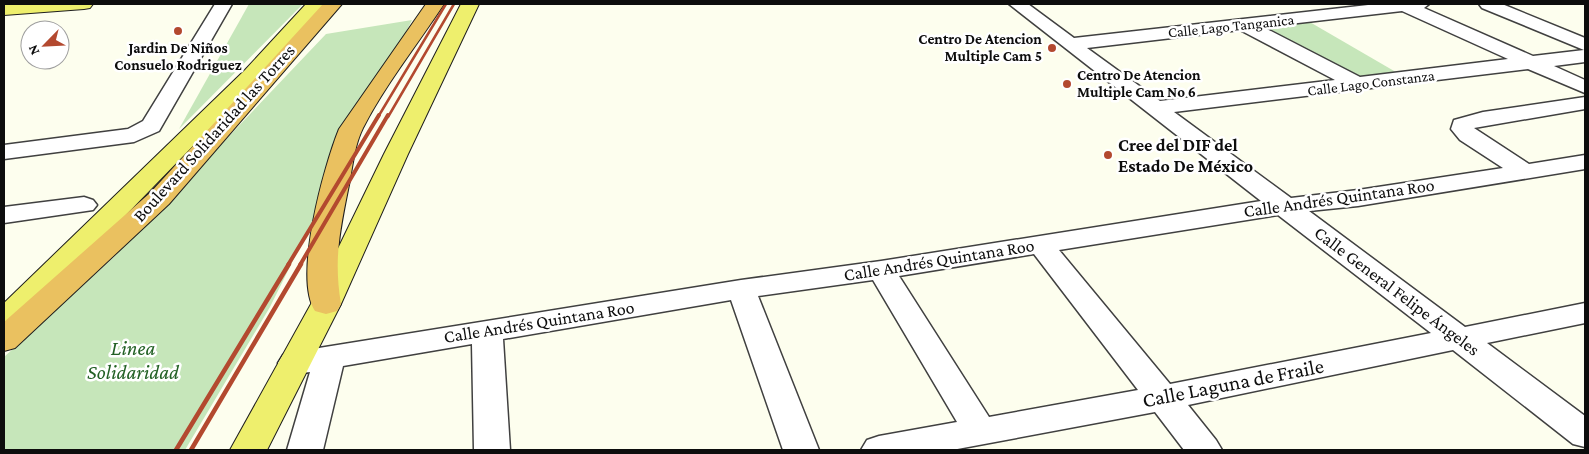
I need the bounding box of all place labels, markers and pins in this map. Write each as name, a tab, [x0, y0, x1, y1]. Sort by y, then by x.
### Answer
marker: Jardin De Niños Consuelo Rodriguez	[172, 25, 184, 37]
place label: Centro De Atencion Multiple Cam 5	[918, 31, 1042, 64]
place label: Jardin De Niños Consuelo Rodriguez	[114, 40, 242, 73]
marker: Centro De Atencion Multiple Cam 5	[1046, 42, 1058, 54]
place label: Centro De Atencion Multiple Cam No 6	[1077, 67, 1201, 100]
marker: Centro De Atencion Multiple Cam No 6	[1061, 78, 1073, 90]
place label: Cree del DIF del Estado De México	[1118, 135, 1253, 176]
marker: Cree del DIF del Estado De México	[1102, 149, 1114, 161]

